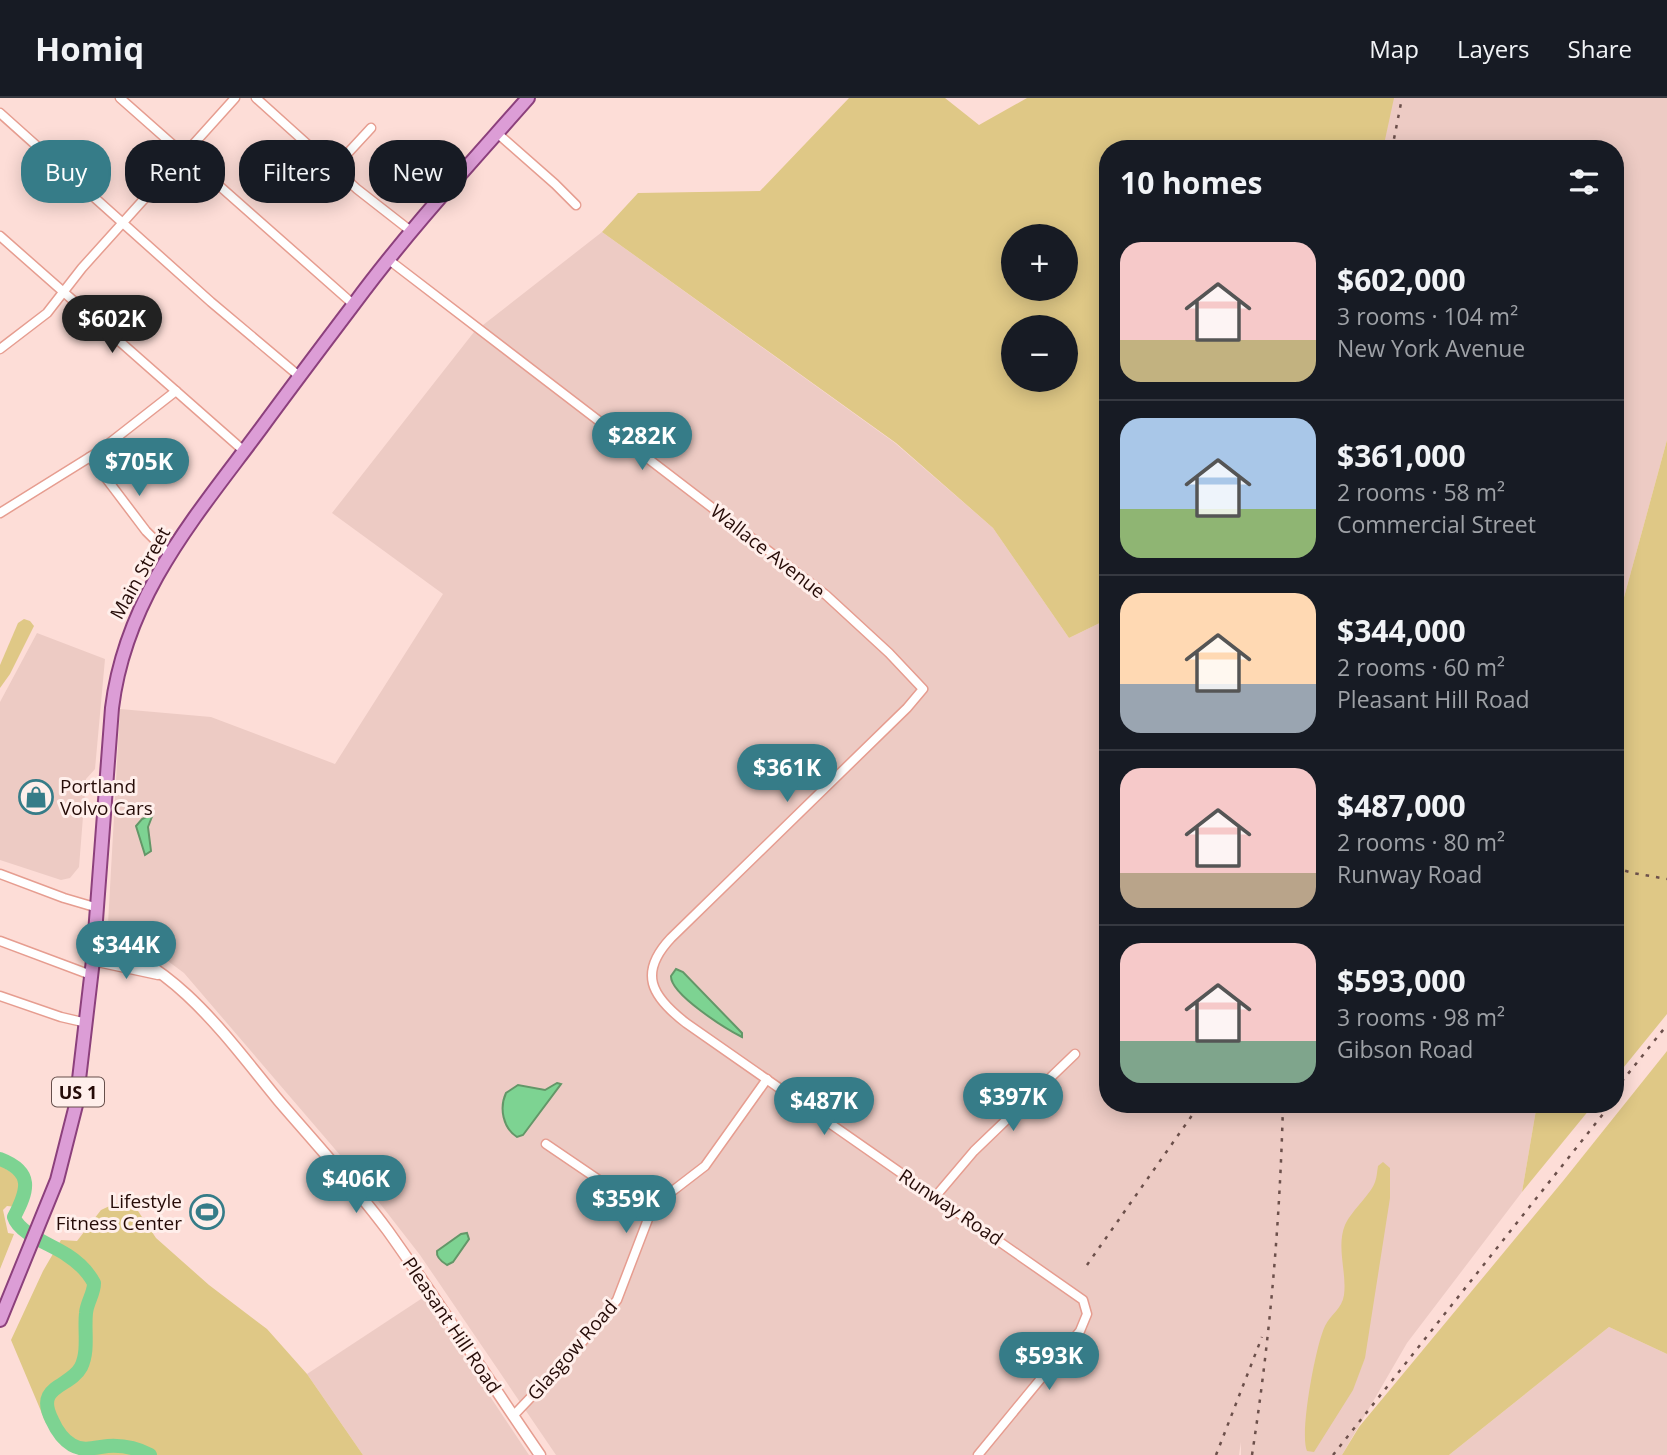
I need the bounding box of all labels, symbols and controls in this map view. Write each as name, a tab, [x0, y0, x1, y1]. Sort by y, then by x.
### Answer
text: Homiq	[35, 26, 144, 71]
text: Map	[1369, 32, 1419, 65]
text: Layers	[1457, 32, 1530, 65]
text: Share	[1568, 32, 1632, 65]
chip: Buy	[21, 140, 111, 203]
chip: Rent	[125, 140, 225, 203]
chip: Filters	[239, 140, 355, 203]
chip: New	[369, 140, 467, 203]
text: 10 homes	[1120, 162, 1263, 203]
icon: filters	[1565, 163, 1603, 201]
map controls	[1001, 224, 1078, 392]
button: +	[1001, 224, 1078, 301]
text: $602,000	[1337, 259, 1466, 300]
icon: home	[1176, 270, 1260, 354]
pin: $602K	[63, 296, 161, 355]
text: 3 rooms · 104 m²	[1337, 300, 1518, 332]
text: $602K	[78, 302, 146, 334]
button: −	[1001, 315, 1078, 392]
text: New York Avenue	[1337, 332, 1525, 364]
pin: $282K	[593, 412, 691, 472]
text: $282K	[608, 419, 676, 451]
text: $361,000	[1337, 435, 1466, 476]
pin: $705K	[90, 438, 188, 498]
text: $705K	[105, 445, 173, 477]
icon: home	[1176, 446, 1260, 530]
text: 2 rooms · 58 m²	[1337, 476, 1505, 508]
street label: Wallace Avenue	[705, 498, 831, 604]
text: Commercial Street	[1337, 508, 1536, 540]
street label: Main Street	[104, 522, 176, 624]
text: $344,000	[1337, 610, 1466, 651]
icon: home	[1176, 621, 1260, 705]
text: 2 rooms · 60 m²	[1337, 651, 1505, 683]
text: Pleasant Hill Road	[1337, 683, 1530, 715]
pin: $361K	[738, 744, 836, 804]
text: $361K	[753, 751, 821, 783]
place label: Portland Volvo Cars	[60, 773, 153, 821]
shop icon: Portland Volvo Cars	[17, 778, 55, 816]
text: $487,000	[1337, 785, 1466, 826]
icon: home	[1176, 796, 1260, 880]
text: 2 rooms · 80 m²	[1337, 826, 1505, 858]
text: Runway Road	[1337, 858, 1482, 890]
pin: $344K	[77, 922, 175, 981]
text: $344K	[92, 928, 160, 960]
text: $593,000	[1337, 960, 1466, 1001]
icon: home	[1176, 971, 1260, 1055]
text: 3 rooms · 98 m²	[1337, 1001, 1505, 1033]
text: Gibson Road	[1337, 1033, 1473, 1065]
pin: $397K	[964, 1074, 1062, 1133]
road number: US 1	[52, 1077, 104, 1107]
pin: $487K	[775, 1077, 873, 1137]
text: $397K	[979, 1080, 1047, 1112]
text: $487K	[790, 1084, 858, 1116]
pin: $406K	[307, 1156, 405, 1215]
text: $406K	[322, 1162, 390, 1194]
street label: Runway Road	[894, 1163, 1008, 1251]
pin: $359K	[577, 1176, 675, 1235]
text: $359K	[592, 1182, 660, 1214]
place label: Lifestyle Fitness Center	[56, 1188, 182, 1236]
sports icon: Lifestyle Fitness Center	[188, 1193, 226, 1231]
street label: Pleasant Hill Road	[397, 1252, 507, 1398]
street label: Glasgow Road	[521, 1294, 623, 1406]
pin: $593K	[1000, 1332, 1098, 1392]
text: $593K	[1015, 1339, 1083, 1371]

